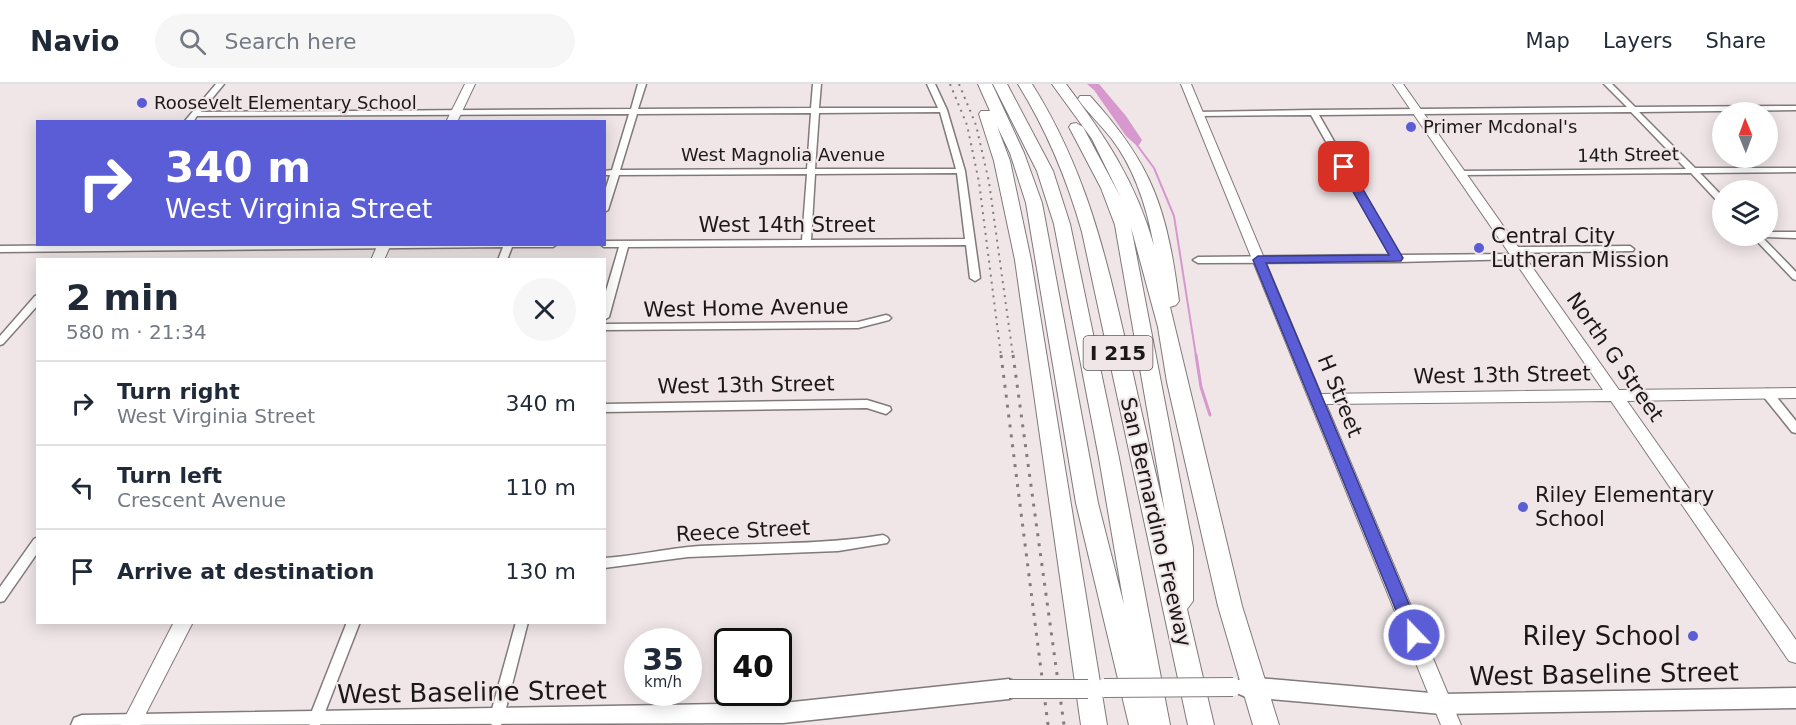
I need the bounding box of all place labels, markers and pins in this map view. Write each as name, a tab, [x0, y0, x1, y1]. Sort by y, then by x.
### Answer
place label: Roosevelt Elementary School	[154, 92, 417, 113]
marker: Roosevelt Elementary School	[135, 96, 149, 110]
place label: Primer Mcdonal's	[1423, 116, 1577, 137]
marker: Primer Mcdonal's	[1404, 120, 1418, 134]
pin	[1318, 141, 1369, 192]
place label: Central City Lutheran Mission	[1491, 224, 1669, 272]
marker: Central City Lutheran Mission	[1472, 241, 1486, 255]
place label: Riley Elementary School	[1535, 483, 1714, 531]
marker: Riley Elementary School	[1516, 500, 1530, 514]
place label: Riley School	[1523, 621, 1681, 651]
marker: Riley School	[1686, 629, 1700, 643]

